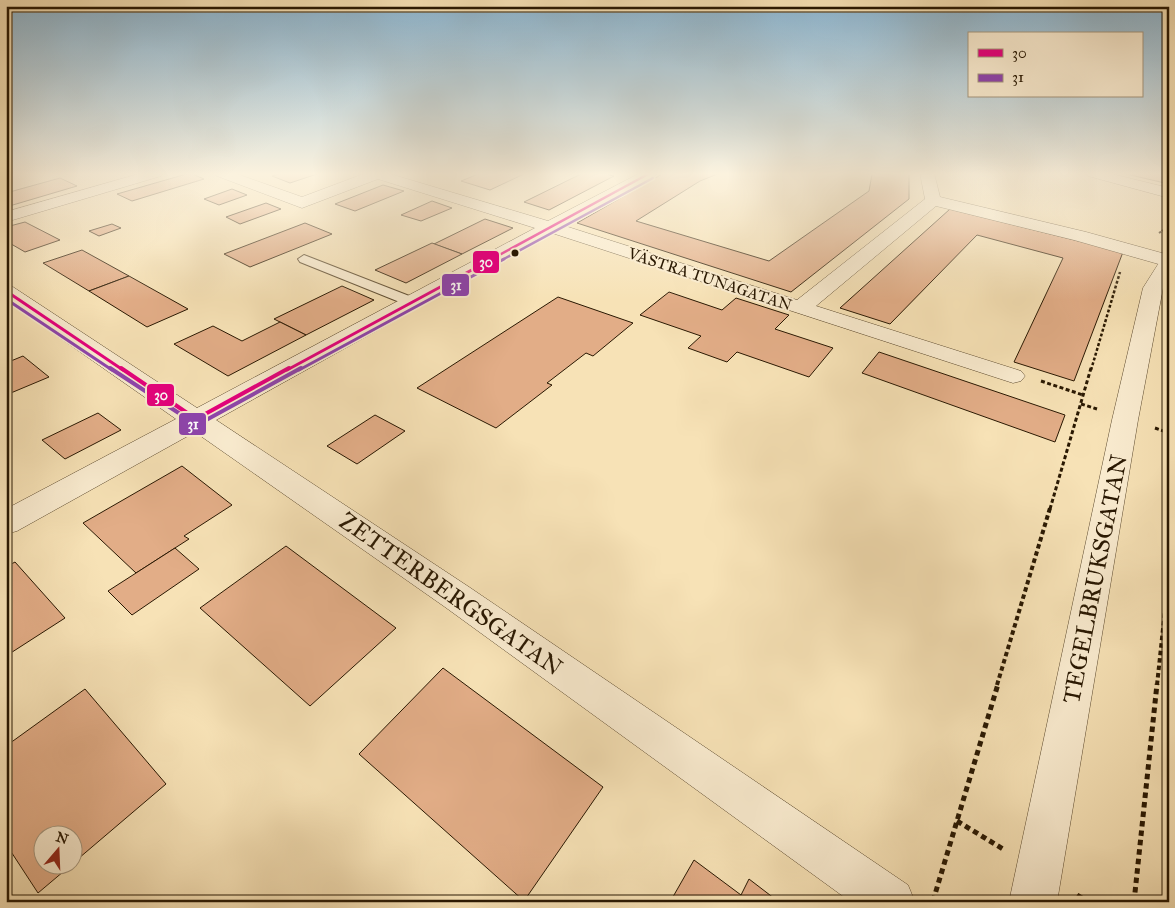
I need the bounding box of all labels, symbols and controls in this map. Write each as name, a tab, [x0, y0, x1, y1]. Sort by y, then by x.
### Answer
legend	[968, 32, 1142, 98]
text: 30	[1012, 44, 1027, 62]
text: 31	[1012, 68, 1024, 86]
street label: VÄSTRA TUNAGATAN	[625, 242, 795, 315]
unlabelled marker	[510, 248, 520, 258]
line badge: 30	[472, 250, 500, 274]
text: 30	[479, 254, 493, 272]
line badge: 31	[441, 273, 470, 297]
text: 31	[450, 277, 462, 295]
line badge: 30	[146, 383, 175, 407]
text: 30	[154, 387, 168, 405]
line badge: 31	[178, 412, 207, 436]
text: 31	[187, 416, 199, 434]
street label: TEGELBRUKSGATAN	[1056, 452, 1134, 706]
street label: ZETTERBERGSGATAN	[334, 506, 568, 682]
north arrow	[32, 826, 82, 876]
text: N	[54, 828, 71, 848]

